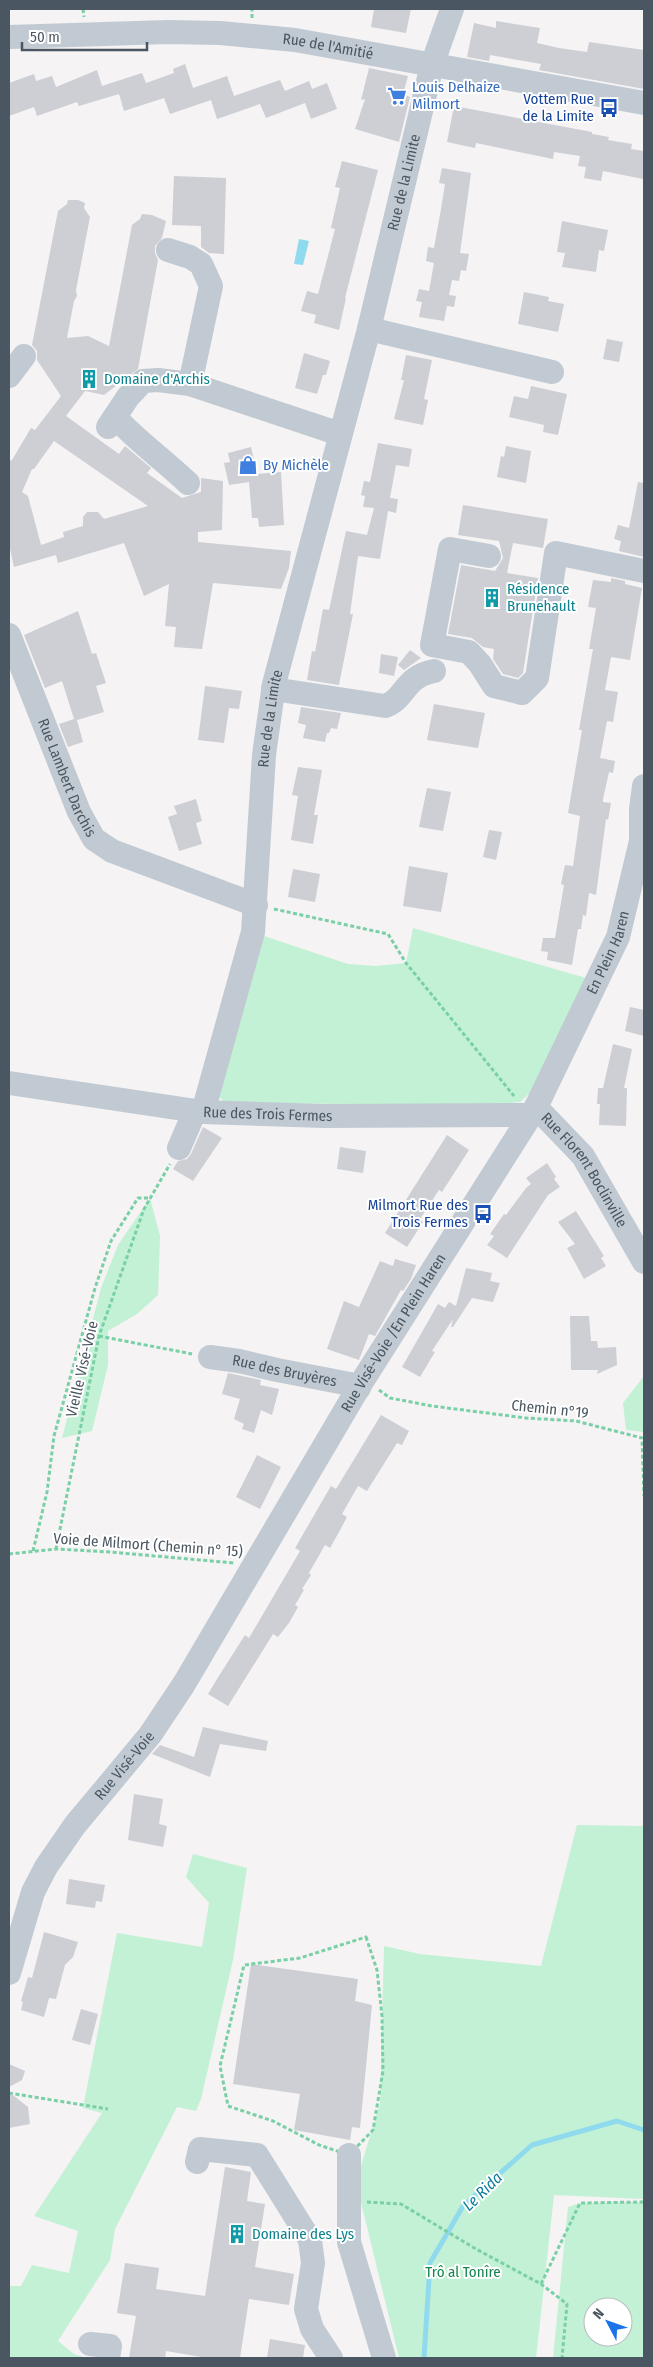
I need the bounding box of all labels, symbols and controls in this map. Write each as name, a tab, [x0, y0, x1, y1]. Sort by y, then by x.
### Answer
scale bar	[22, 20, 148, 52]
text: 50 m	[30, 28, 60, 46]
street label: Rue de l'Amitié	[282, 30, 375, 63]
place label: Louis Delhaize Milmort	[412, 78, 500, 113]
supermarket icon: Louis Delhaize Milmort	[386, 85, 408, 107]
place label: Vottem Rue de la Limite	[522, 90, 594, 125]
bus stop icon: Vottem Rue de la Limite	[598, 97, 620, 119]
street label: Rue de la Limite	[384, 132, 424, 233]
building icon: Domaine d'Archis	[78, 368, 100, 390]
place label: Domaine d'Archis	[104, 370, 210, 388]
shop icon: By Michèle	[237, 454, 259, 476]
place label: By Michèle	[263, 456, 329, 474]
place label: Résidence Brunehault	[507, 580, 576, 615]
building icon: Résidence Brunehault	[481, 587, 503, 609]
street label: Rue de la Limite	[254, 668, 286, 768]
street label: Rue Lambert Darchis	[34, 716, 100, 840]
street label: En Plein Haren	[583, 909, 633, 997]
street label: Rue des Trois Fermes	[203, 1103, 333, 1125]
street label: Rue Florent Boclinville	[537, 1109, 631, 1231]
place label: Milmort Rue des Trois Fermes	[368, 1196, 468, 1231]
bus stop icon: Milmort Rue des Trois Fermes	[472, 1203, 494, 1225]
street label: Rue Visé-Voie /En Plein Haren	[337, 1250, 450, 1415]
street label: Vieille Visé-Voie	[62, 1319, 102, 1419]
street label: Rue des Bruyères	[231, 1351, 339, 1390]
street label: Chemin n°19	[510, 1396, 590, 1422]
street label: Voie de Milmort (Chemin n° 15)	[53, 1529, 243, 1561]
street label: Rue Visé-Voie	[91, 1728, 158, 1804]
water label: Le Rida	[459, 2168, 506, 2215]
building icon: Domaine des Lys	[226, 2223, 248, 2245]
place label: Domaine des Lys	[252, 2225, 354, 2243]
park label: Trô al Tonîre	[425, 2263, 501, 2281]
north arrow	[583, 2297, 633, 2347]
text: N	[589, 2305, 608, 2323]

